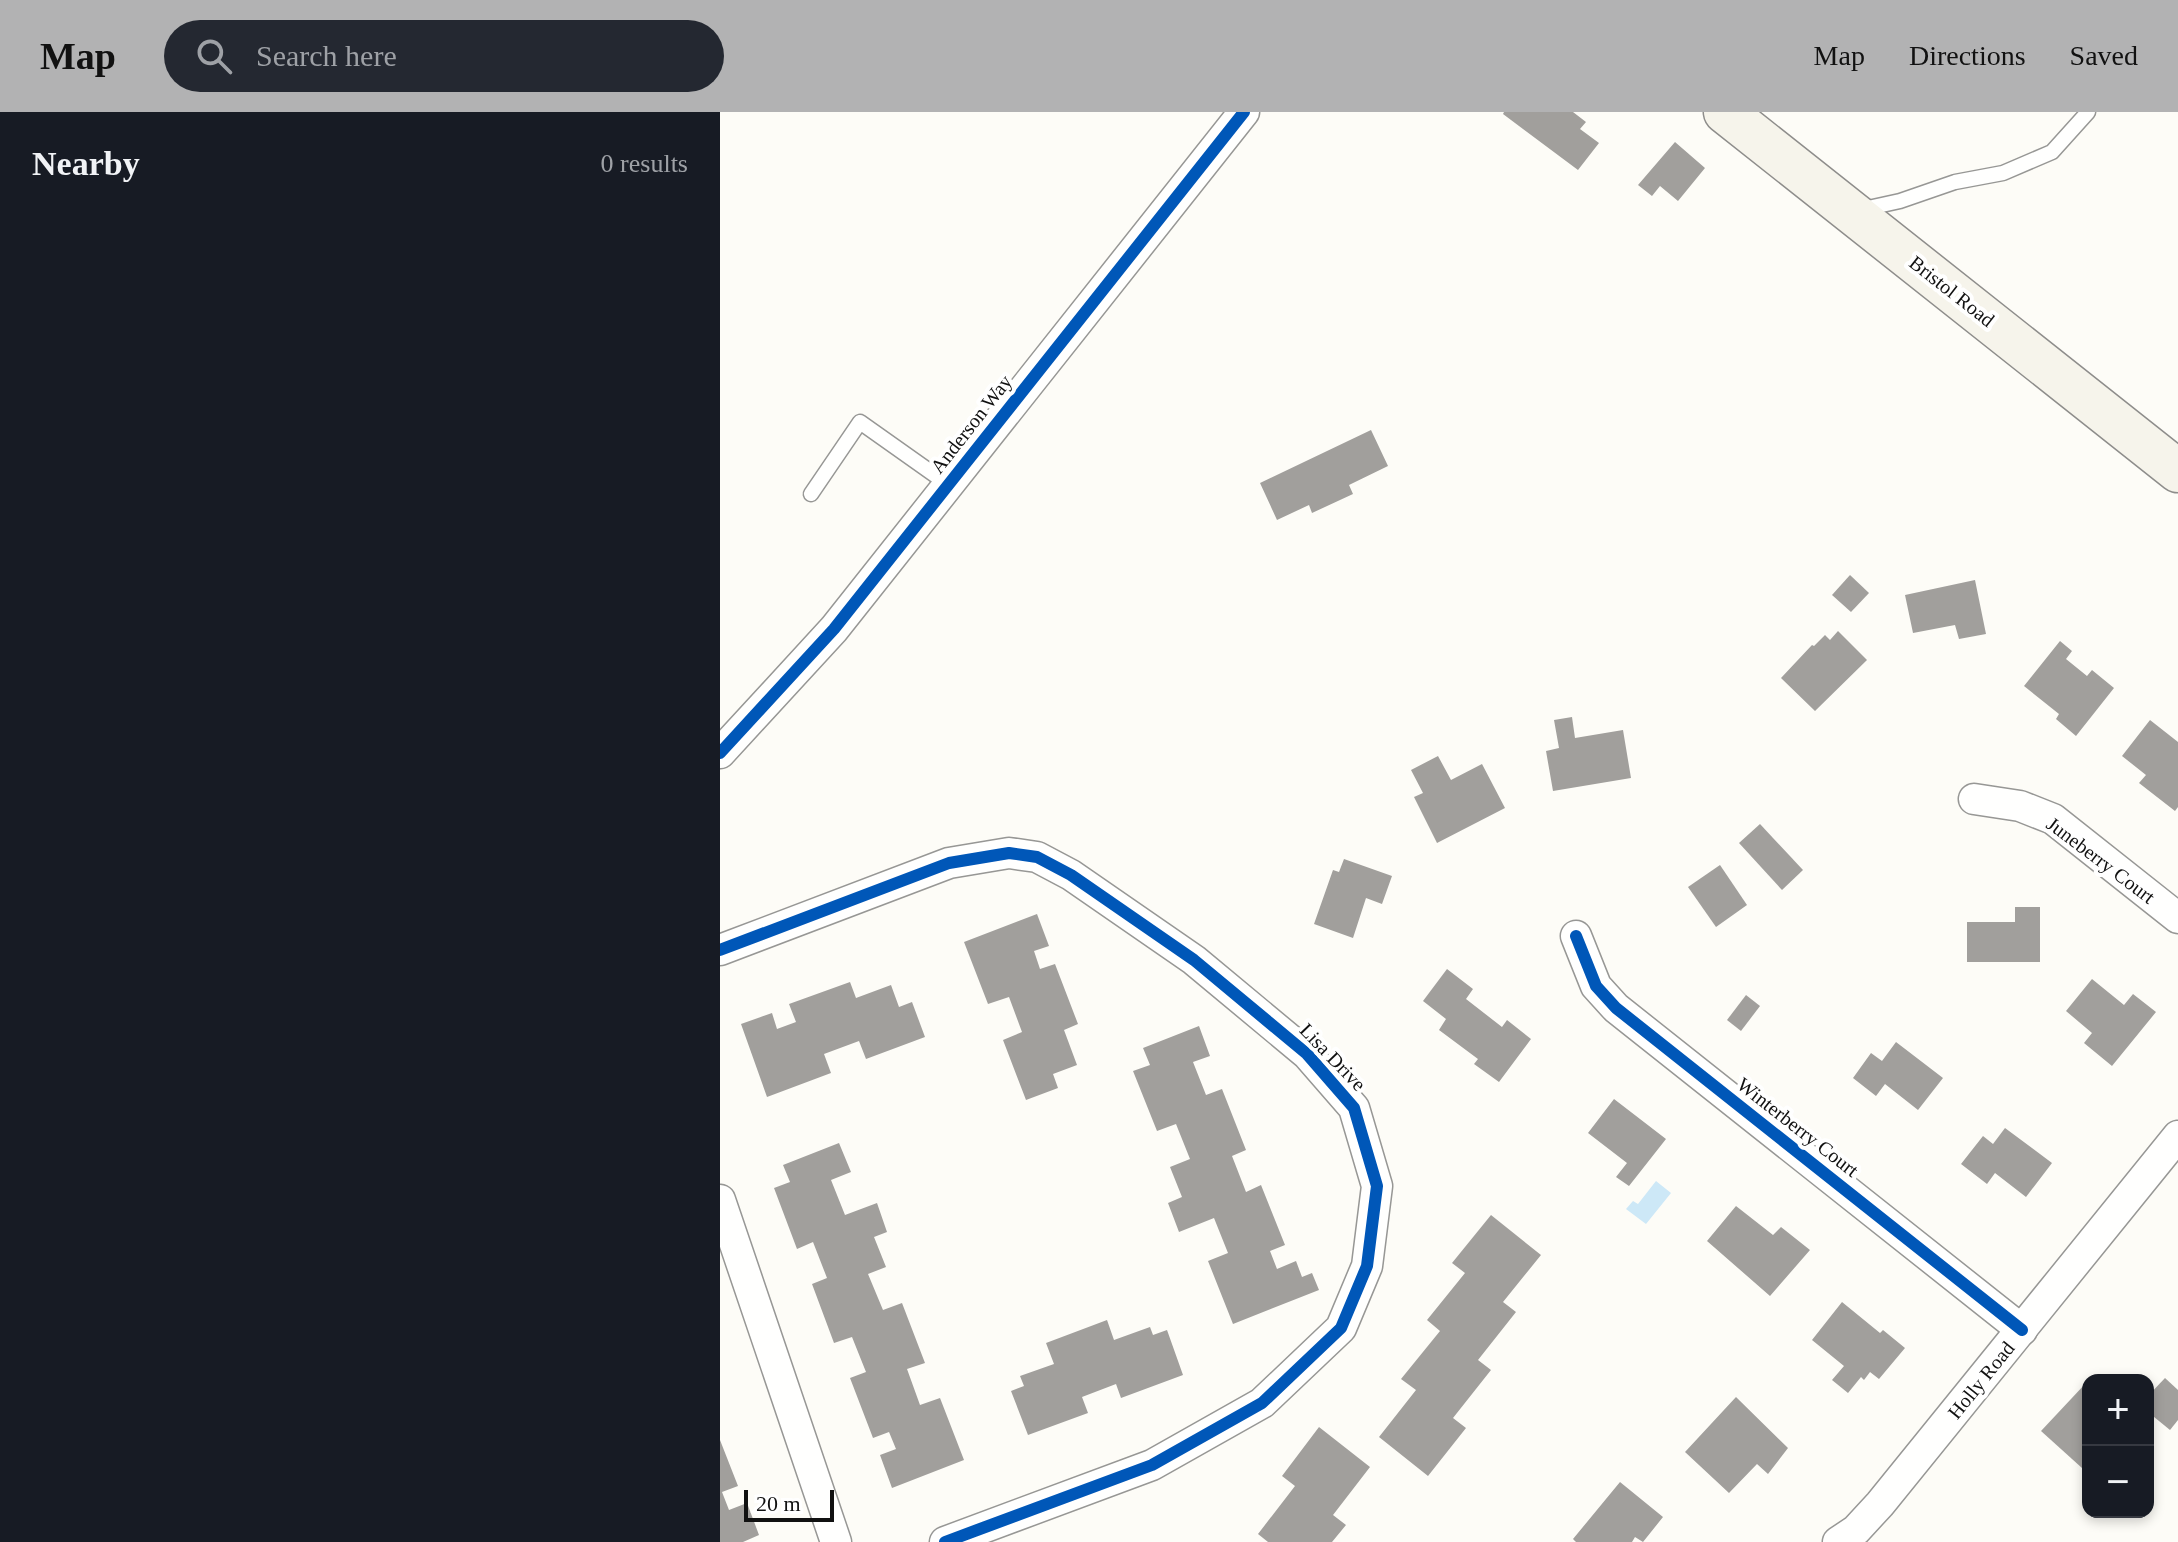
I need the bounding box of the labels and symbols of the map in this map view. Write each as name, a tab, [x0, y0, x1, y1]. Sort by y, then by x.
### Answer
street label: Bristol Road	[1905, 251, 1999, 331]
street label: Anderson Way	[926, 371, 1017, 478]
street label: Juneberry Court	[2042, 812, 2160, 909]
street label: Lisa Drive	[1296, 1019, 1371, 1095]
street label: Winterberry Court	[1733, 1073, 1863, 1182]
street label: Holly Road	[1943, 1337, 2020, 1424]
scale bar	[744, 1486, 834, 1522]

